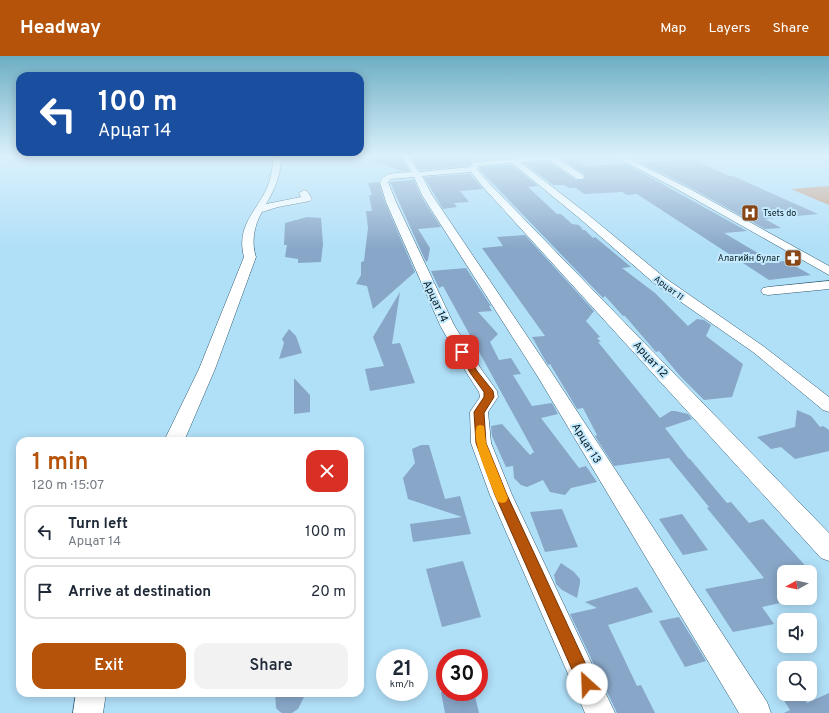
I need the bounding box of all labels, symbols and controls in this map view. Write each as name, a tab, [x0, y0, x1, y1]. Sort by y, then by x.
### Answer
text: Headway	[20, 16, 101, 40]
text: Map	[660, 20, 686, 37]
text: Layers	[708, 20, 750, 37]
text: Share	[772, 20, 809, 37]
text: 100 m	[98, 85, 178, 121]
icon: left	[32, 88, 84, 140]
text: Арцат 14	[98, 120, 171, 143]
hospital icon: Tsets do	[740, 203, 760, 223]
place label: Tsets do	[763, 208, 796, 219]
pharmacy icon: Алагийн булаг	[783, 248, 803, 268]
place label: Алагийн булаг	[718, 253, 780, 264]
street label: Арцат 11	[652, 274, 686, 303]
street label: Арцат 14	[419, 278, 451, 325]
pin	[445, 335, 479, 369]
street label: Арцат 12	[630, 338, 671, 381]
icon: arrive	[451, 341, 473, 363]
street label: Арцат 13	[568, 421, 604, 466]
text: 1 min	[32, 448, 89, 478]
button: close	[306, 450, 348, 492]
text: 120 m · 15:07	[32, 478, 104, 494]
text: Turn left	[68, 515, 128, 534]
icon: left	[34, 521, 56, 543]
text: 100 m	[305, 523, 346, 542]
text: Арцат 14	[68, 534, 121, 550]
north arrow	[777, 565, 817, 605]
map controls	[777, 565, 817, 701]
icon: arrive	[34, 581, 56, 603]
text: Arrive at destination	[68, 583, 211, 602]
text: 20 m	[311, 583, 346, 602]
button: sound	[777, 613, 817, 653]
button: Exit	[32, 643, 186, 689]
button: Share	[194, 643, 348, 689]
speed limit sign: 30	[436, 649, 488, 701]
text: 21	[392, 657, 412, 683]
button: search	[777, 661, 817, 701]
position arrow	[566, 663, 608, 705]
text: km/h	[390, 678, 414, 691]

